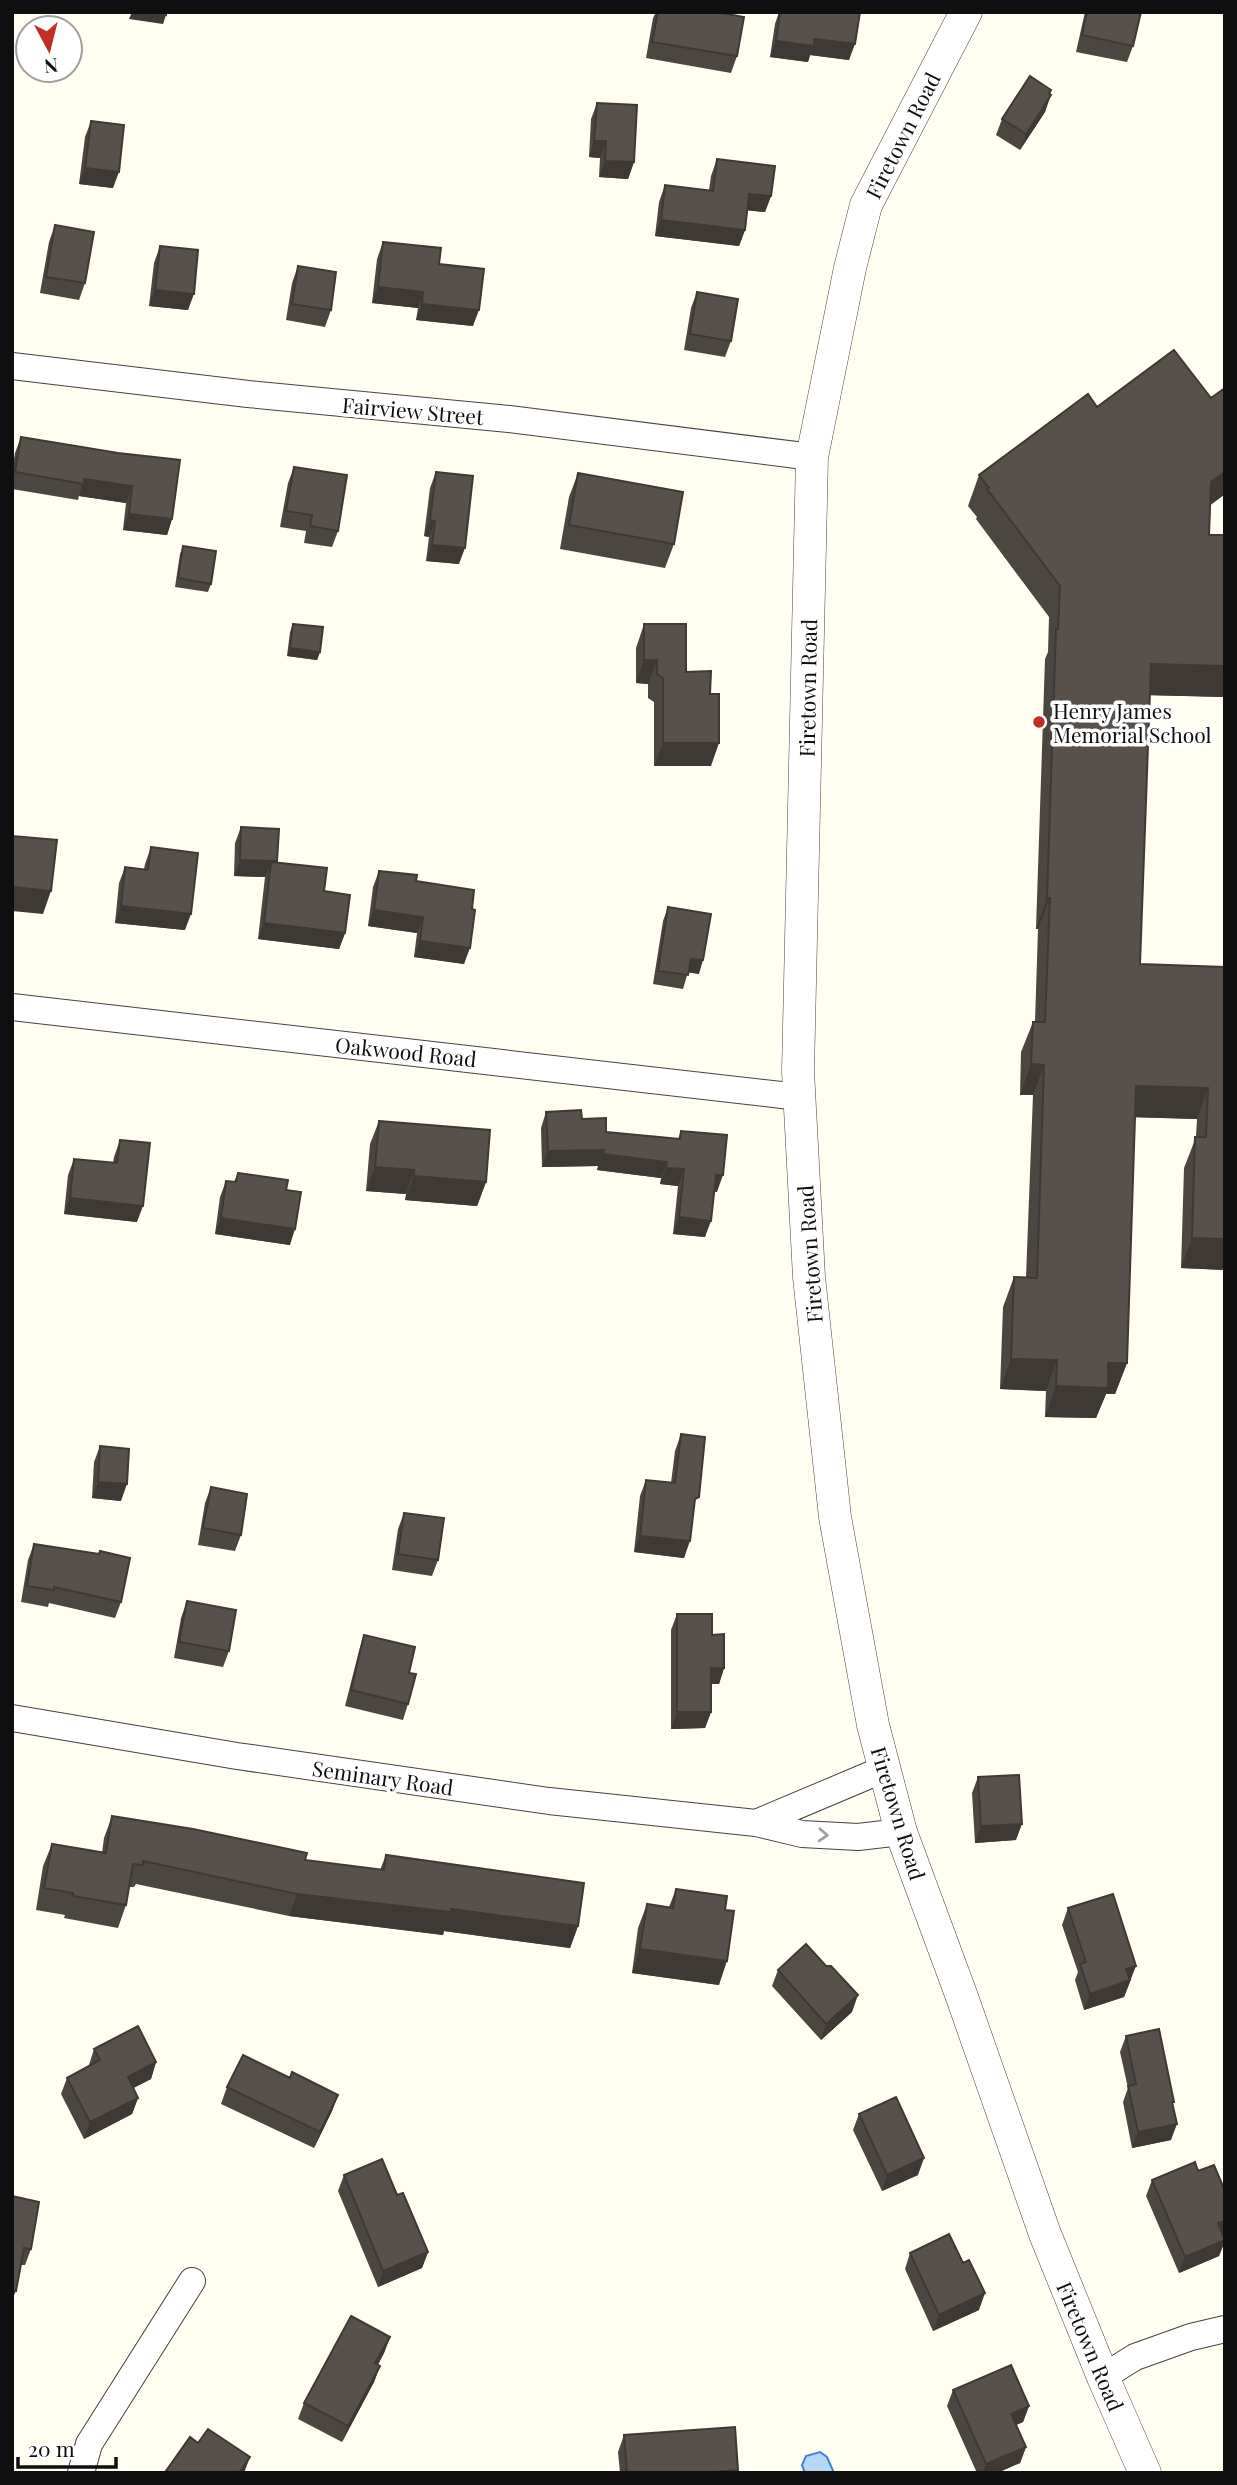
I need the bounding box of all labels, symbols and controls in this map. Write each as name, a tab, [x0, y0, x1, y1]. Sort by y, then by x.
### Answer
north arrow	[14, 14, 84, 84]
text: N	[43, 53, 60, 81]
street label: Firetown Road	[858, 67, 946, 203]
street label: Fairview Street	[341, 390, 485, 430]
street label: Firetown Road	[792, 619, 822, 757]
place label: Henry James Memorial School	[1053, 696, 1212, 748]
marker: Henry James Memorial School	[1031, 714, 1047, 730]
street label: Oakwood Road	[334, 1030, 478, 1072]
street label: Firetown Road	[790, 1184, 828, 1324]
street label: Firetown Road	[865, 1743, 933, 1883]
street label: Seminary Road	[311, 1753, 455, 1801]
one-way arrow	[818, 1827, 829, 1842]
street label: Firetown Road	[1051, 2277, 1131, 2415]
scale bar	[18, 2426, 116, 2470]
text: 20 m	[28, 2434, 75, 2462]

